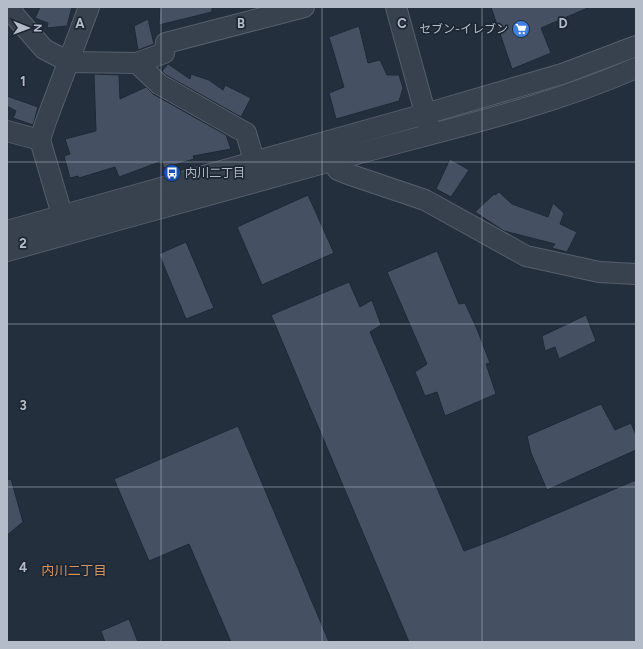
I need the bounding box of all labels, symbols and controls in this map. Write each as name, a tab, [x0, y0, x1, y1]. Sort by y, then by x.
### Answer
north arrow	[8, 8, 48, 48]
text: A	[75, 16, 85, 31]
text: B	[237, 16, 245, 31]
text: C	[397, 16, 407, 31]
text: D	[558, 16, 568, 31]
supermarket icon: セブン-イレブン	[511, 19, 531, 39]
place label: セブン-イレブン	[419, 22, 508, 36]
text: N	[31, 24, 44, 33]
text: 1	[20, 74, 26, 89]
bus stop icon: 内川二丁目	[162, 163, 182, 183]
place label: 内川二丁目	[185, 166, 245, 180]
text: 2	[19, 236, 27, 251]
text: 3	[19, 398, 27, 413]
text: 4	[19, 560, 27, 575]
district label: 内川二丁目	[41, 563, 107, 578]

